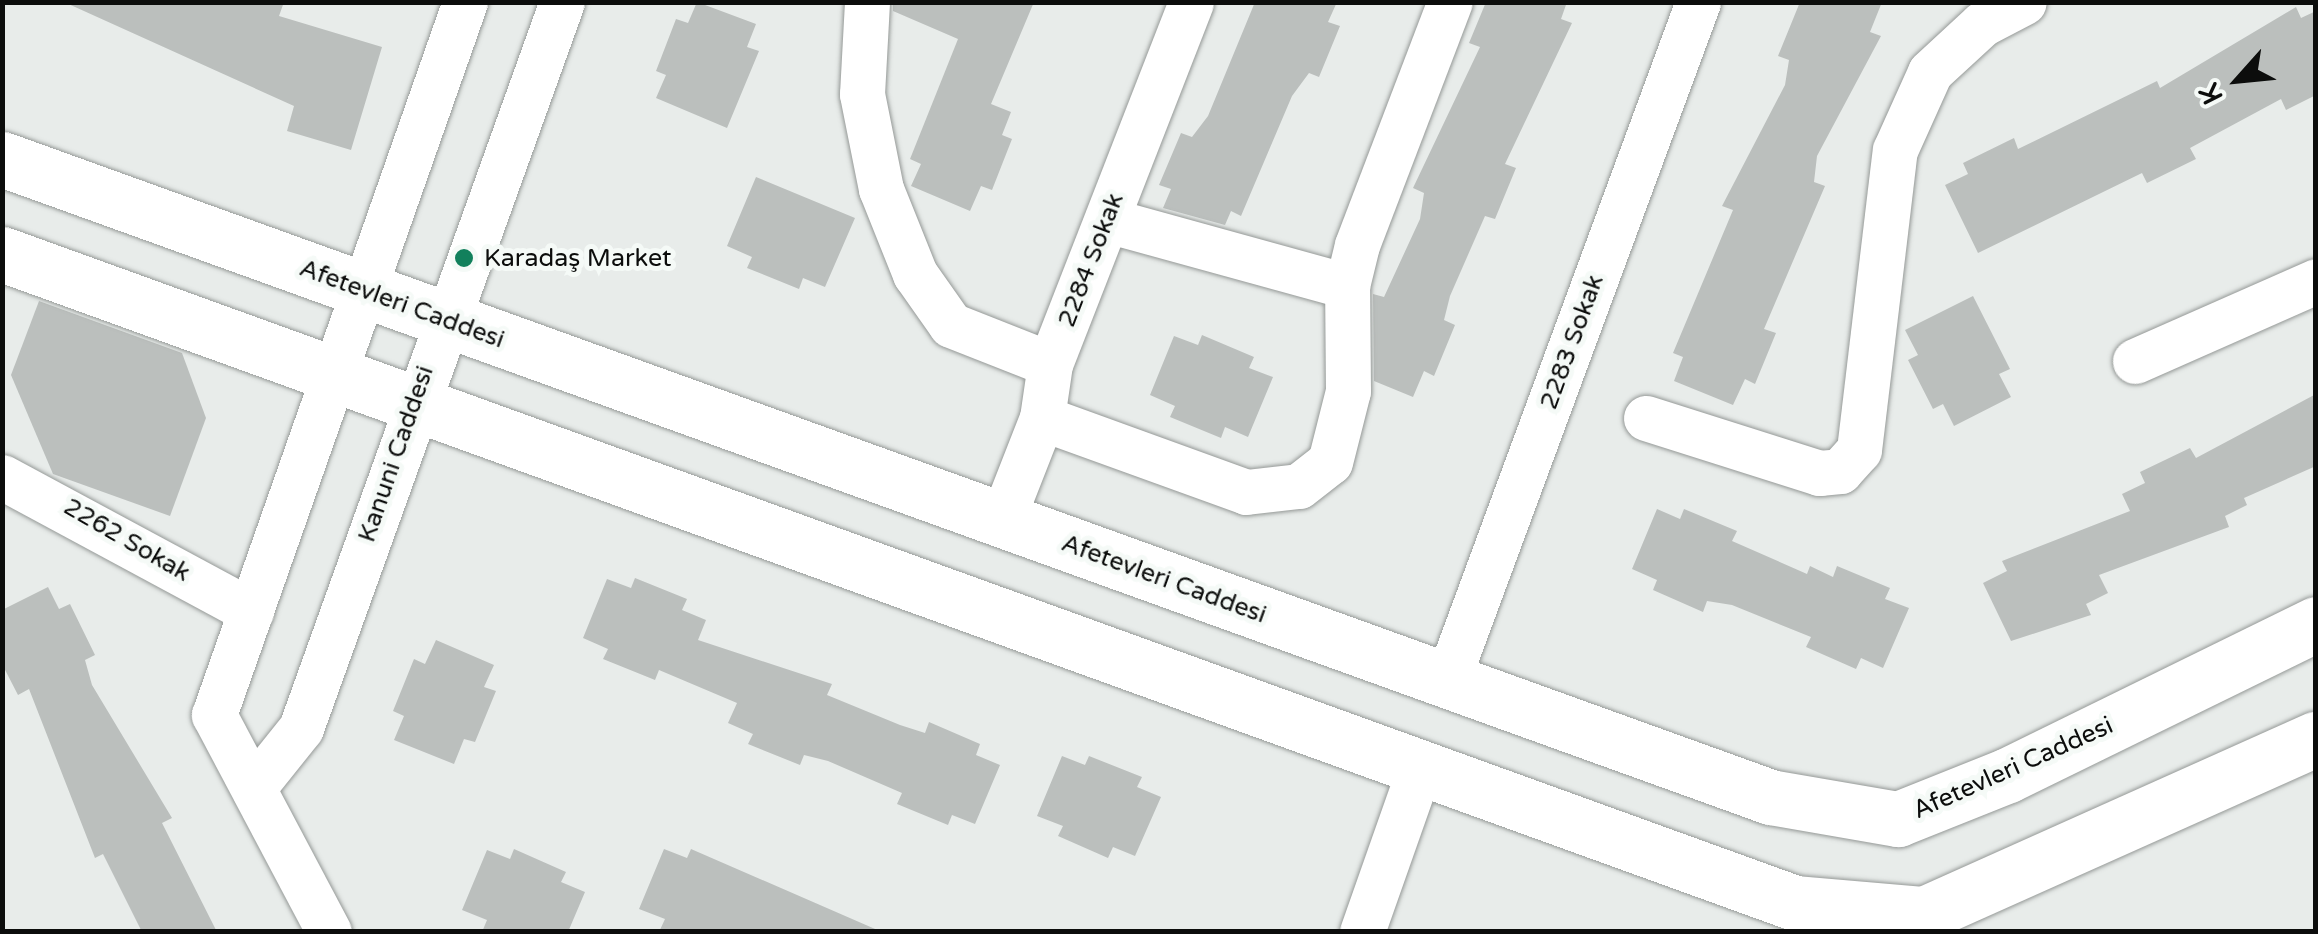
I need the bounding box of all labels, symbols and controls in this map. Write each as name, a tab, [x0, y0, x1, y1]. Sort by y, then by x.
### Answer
north arrow	[2188, 30, 2288, 130]
text: K	[2192, 78, 2231, 110]
street label: 2284 Sokak	[1052, 189, 1130, 331]
place label: Karadaş Market	[484, 243, 672, 273]
marker: Karadaş Market	[453, 247, 475, 269]
street label: Afetevleri Caddesi	[295, 253, 509, 355]
street label: 2283 Sokak	[1534, 271, 1610, 413]
street label: Kanuni Caddesi	[352, 362, 440, 546]
street label: 2262 Sokak	[58, 492, 196, 588]
street label: Afetevleri Caddesi	[1057, 528, 1271, 630]
street label: Afetevleri Caddesi	[1908, 710, 2118, 826]

